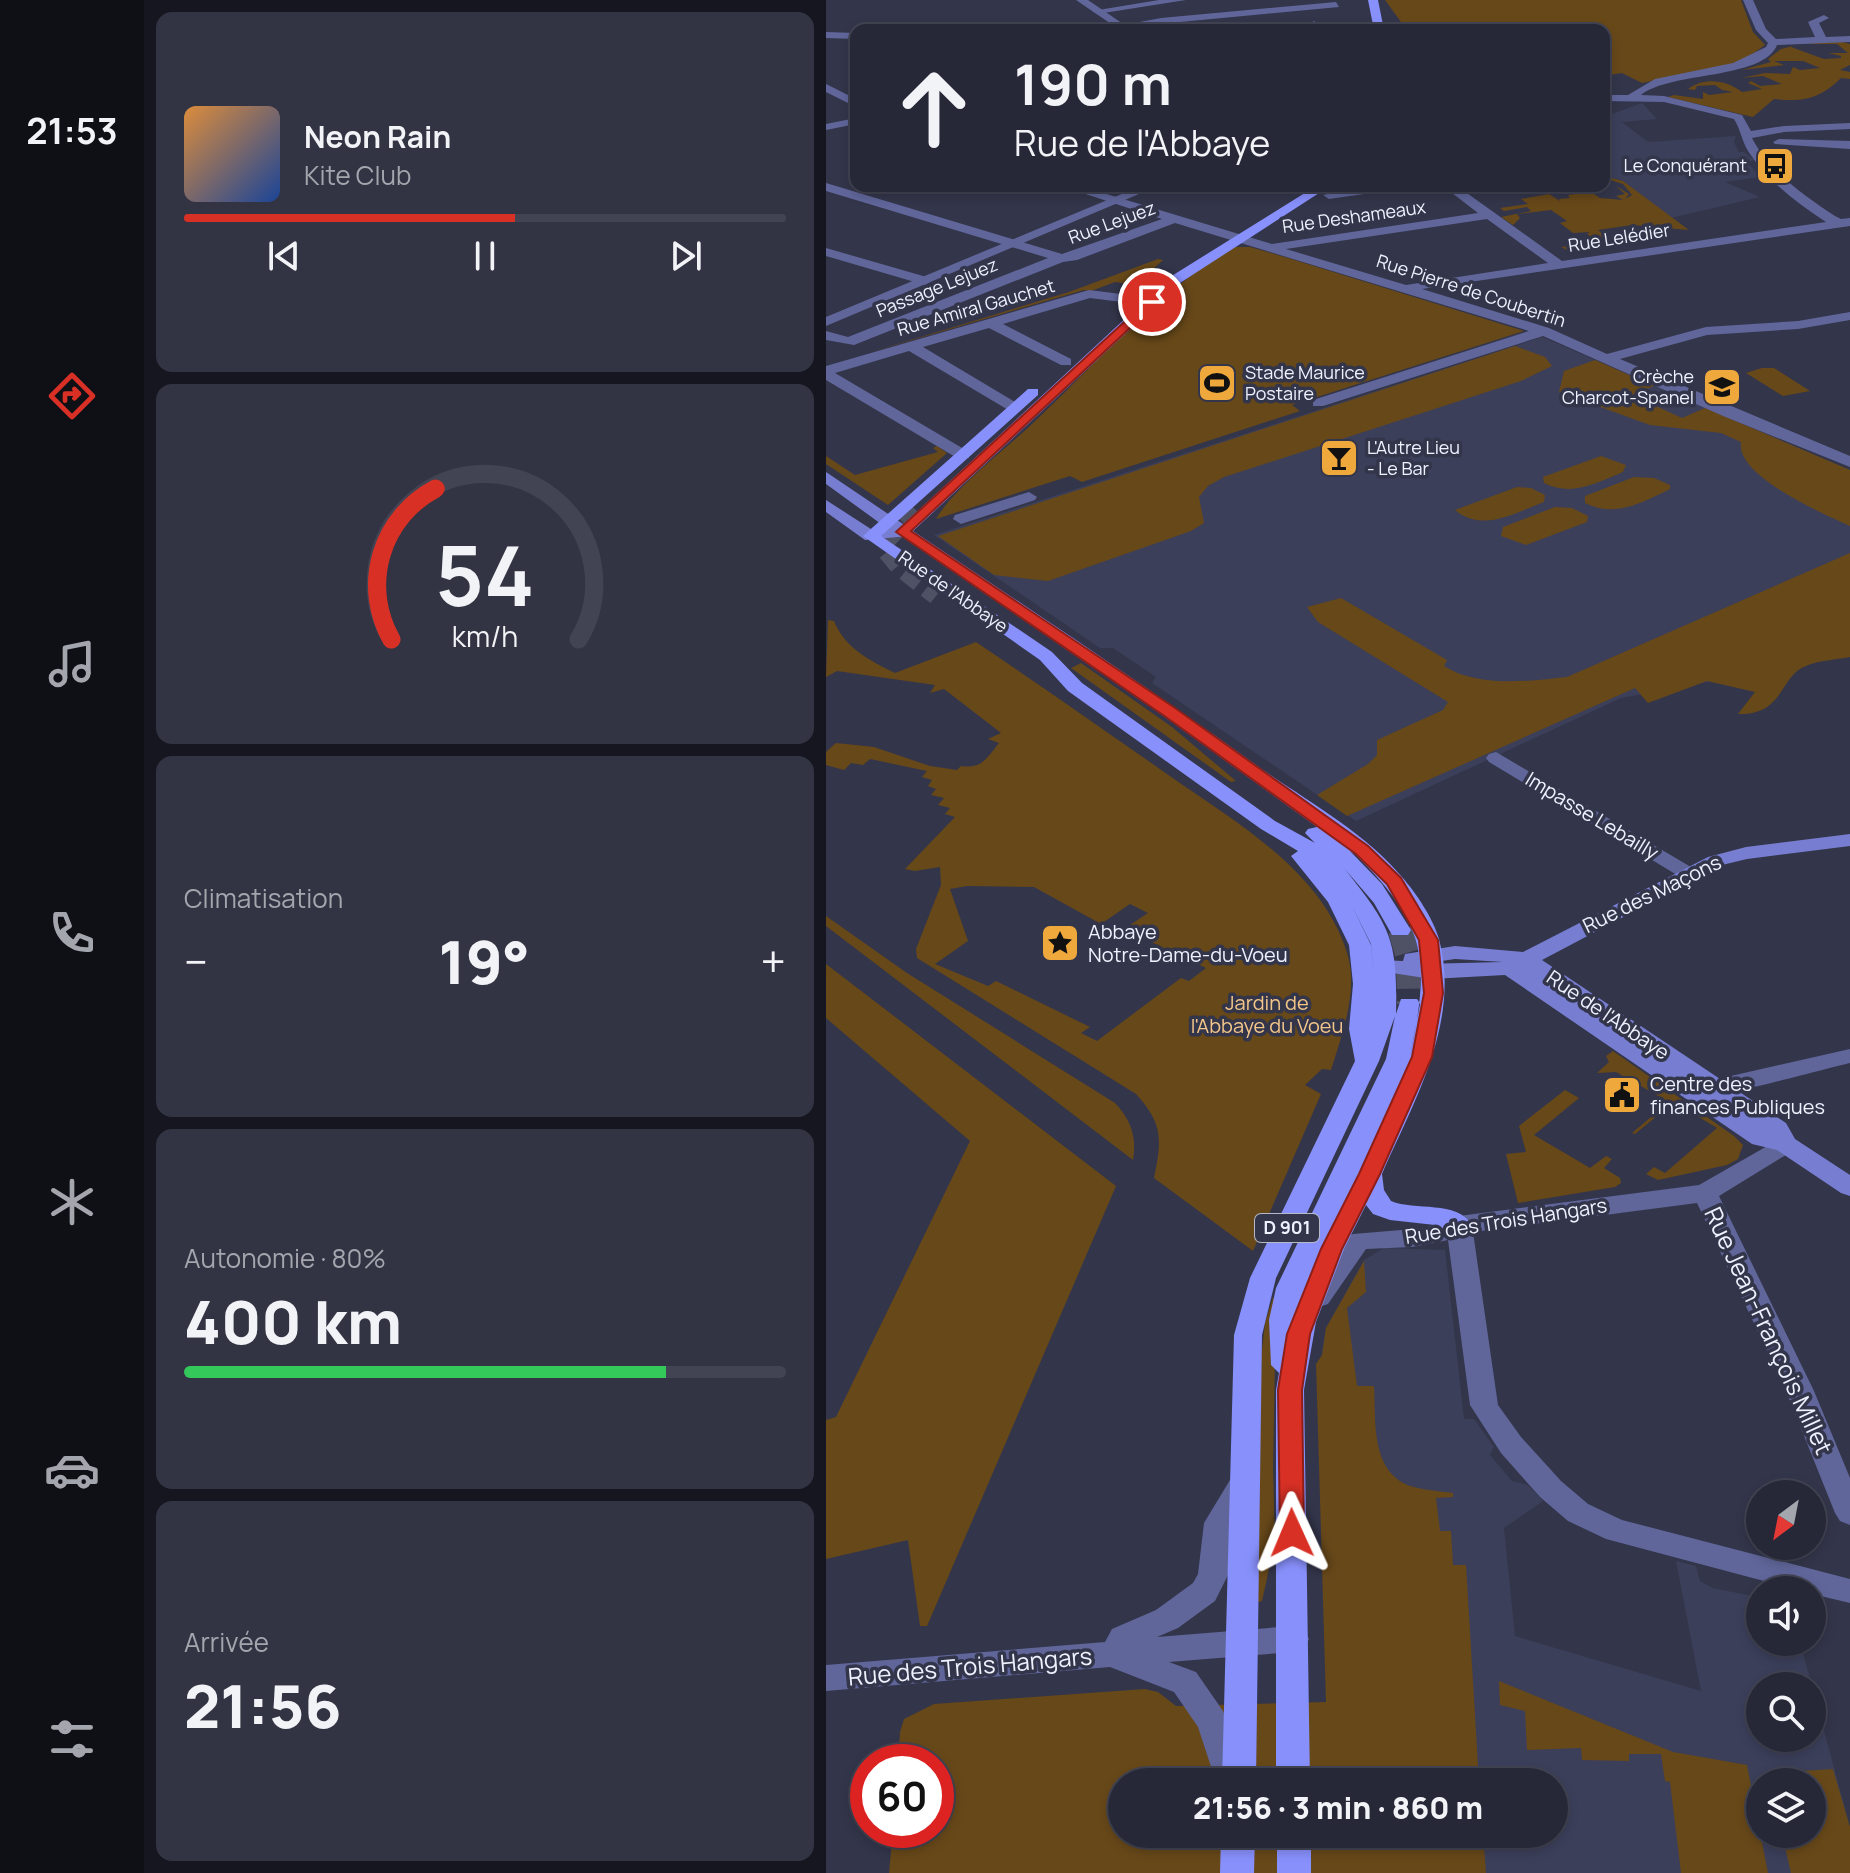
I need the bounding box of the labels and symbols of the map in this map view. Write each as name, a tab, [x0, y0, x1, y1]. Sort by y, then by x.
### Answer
bus stop icon: Le Conquérant	[1754, 145, 1796, 187]
place label: Le Conquérant	[1624, 153, 1747, 177]
street label: Rue Deshameaux	[1281, 194, 1428, 238]
street label: Rue Lejuez	[1065, 195, 1159, 249]
street label: Rue Lelédier	[1566, 217, 1672, 257]
street label: Rue Pierre de Coubertin	[1374, 248, 1569, 332]
street label: Passage Lejuez	[872, 252, 1001, 322]
pin	[1118, 268, 1186, 336]
street label: Rue Amiral Gauchet	[894, 273, 1057, 341]
place label: Stade Maurice Postaire	[1245, 360, 1365, 405]
sports icon: Stade Maurice Postaire	[1196, 362, 1238, 404]
place label: Crèche Charcot-Spanel	[1562, 364, 1694, 409]
school or university icon: Crèche Charcot-Spanel	[1701, 366, 1743, 408]
place label: L'Autre Lieu - Le Bar	[1367, 435, 1460, 480]
bar icon: L'Autre Lieu - Le Bar	[1318, 437, 1360, 479]
street label: Rue de l'Abbaye	[894, 545, 1013, 638]
street label: Impasse Lebailly	[1521, 765, 1664, 866]
street label: Rue des Maçons	[1578, 848, 1726, 939]
place label: Abbaye Notre-Dame-du-Voeu	[1088, 918, 1288, 968]
place icon: Abbaye Notre-Dame-du-Voeu	[1039, 922, 1081, 964]
street label: Rue de l'Abbaye	[1542, 964, 1675, 1066]
park label: Jardin de l'Abbaye du Voeu	[1191, 989, 1343, 1039]
place label: Centre des finances Publiques	[1650, 1070, 1825, 1120]
public building icon: Centre des finances Publiques	[1601, 1074, 1643, 1116]
street label: Rue des Trois Hangars	[1403, 1191, 1609, 1250]
street label: Rue Jean-François Millet	[1697, 1201, 1841, 1459]
road number: D 901	[1255, 1214, 1319, 1242]
north arrow	[1746, 1480, 1826, 1560]
position arrow	[1250, 1491, 1334, 1575]
street label: Rue des Trois Hangars	[846, 1638, 1093, 1693]
speed limit sign: 60	[850, 1744, 954, 1848]

